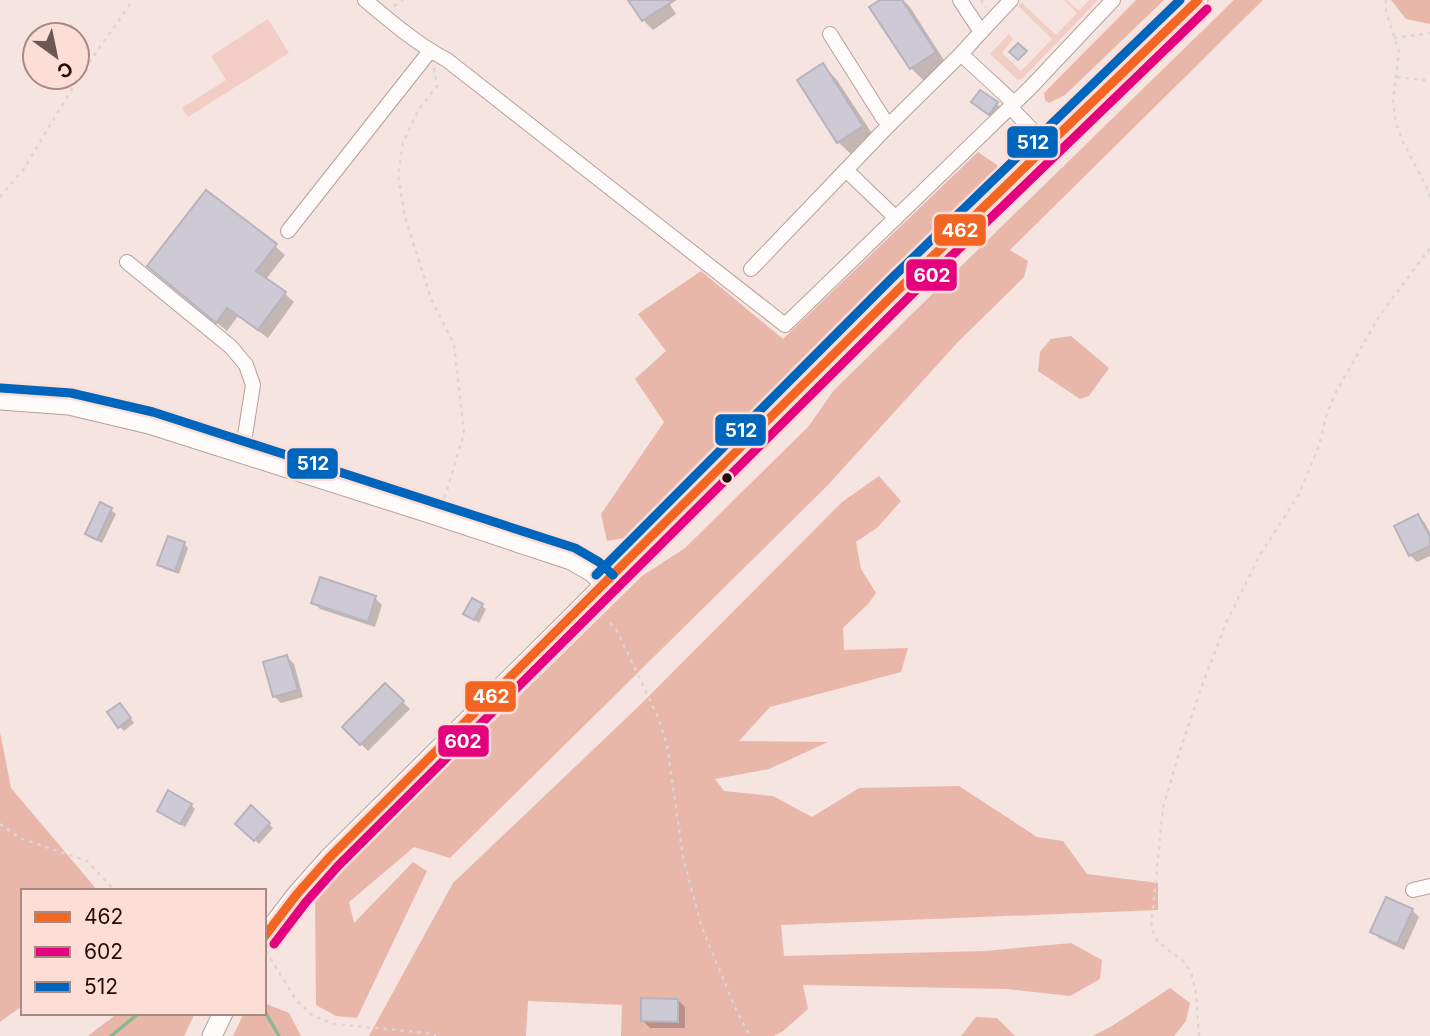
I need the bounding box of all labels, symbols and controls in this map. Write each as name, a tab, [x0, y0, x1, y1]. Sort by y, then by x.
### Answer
north arrow	[21, 21, 91, 91]
text: С	[53, 56, 77, 83]
line badge: 512	[1006, 125, 1059, 159]
text: 512	[1017, 131, 1049, 154]
line badge: 462	[933, 213, 987, 247]
text: 462	[941, 219, 979, 242]
line badge: 602	[905, 258, 958, 292]
text: 602	[913, 264, 951, 287]
line badge: 512	[714, 413, 767, 447]
text: 512	[725, 419, 757, 442]
line badge: 512	[286, 447, 339, 480]
text: 512	[297, 452, 329, 475]
unlabelled marker	[720, 471, 734, 485]
line badge: 462	[464, 680, 517, 713]
text: 462	[472, 685, 510, 708]
line badge: 602	[437, 724, 490, 758]
text: 602	[444, 730, 482, 753]
legend	[21, 889, 266, 1015]
text: 462	[84, 904, 123, 929]
text: 602	[84, 939, 123, 964]
text: 512	[84, 974, 118, 999]

